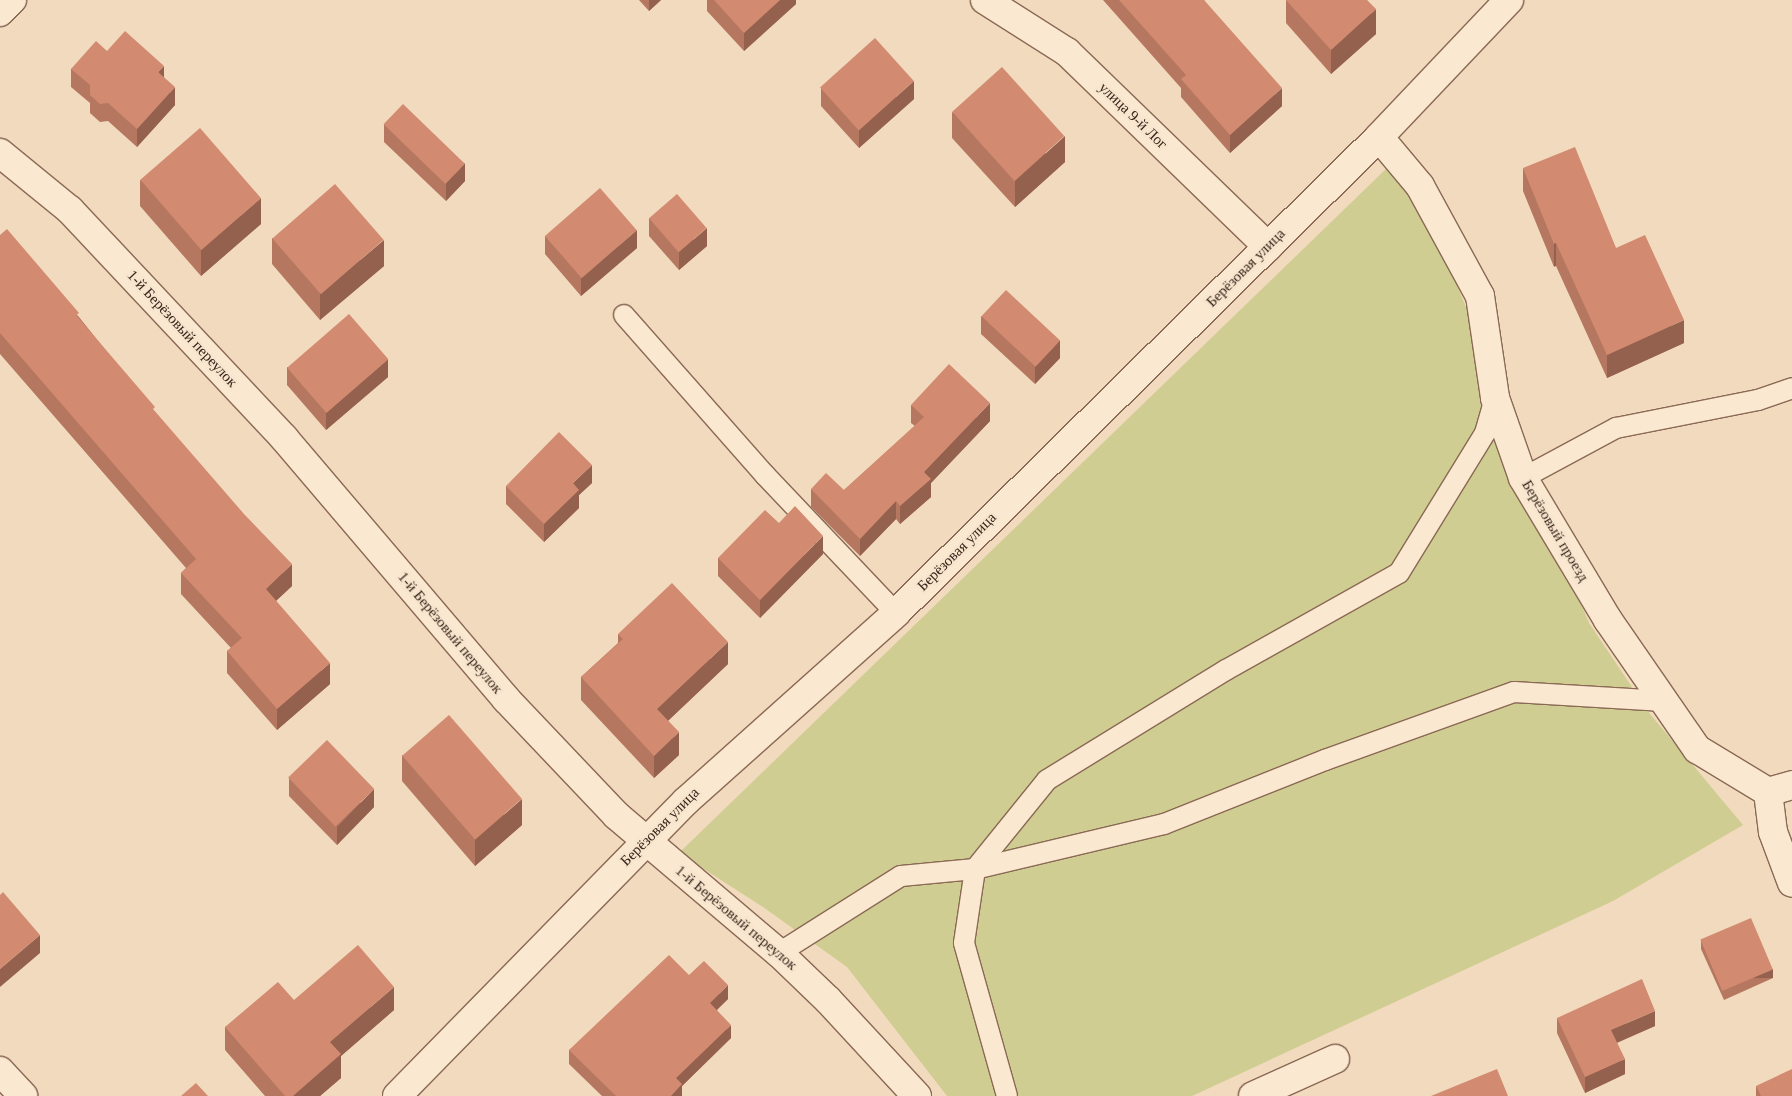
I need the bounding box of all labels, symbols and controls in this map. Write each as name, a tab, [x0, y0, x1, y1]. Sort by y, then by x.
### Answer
street label: улица 9-й Лог	[1095, 79, 1171, 153]
street label: Берёзовая улица	[1203, 225, 1289, 311]
street label: 1-й Берёзовый переулок	[123, 267, 241, 391]
street label: Берёзовый проезд	[1518, 477, 1592, 585]
street label: Берёзовая улица	[914, 509, 1000, 595]
street label: 1-й Берёзовый переулок	[394, 568, 506, 698]
street label: Берёзовая улица	[617, 784, 703, 870]
street label: 1-й Берёзовый переулок	[671, 862, 801, 974]

